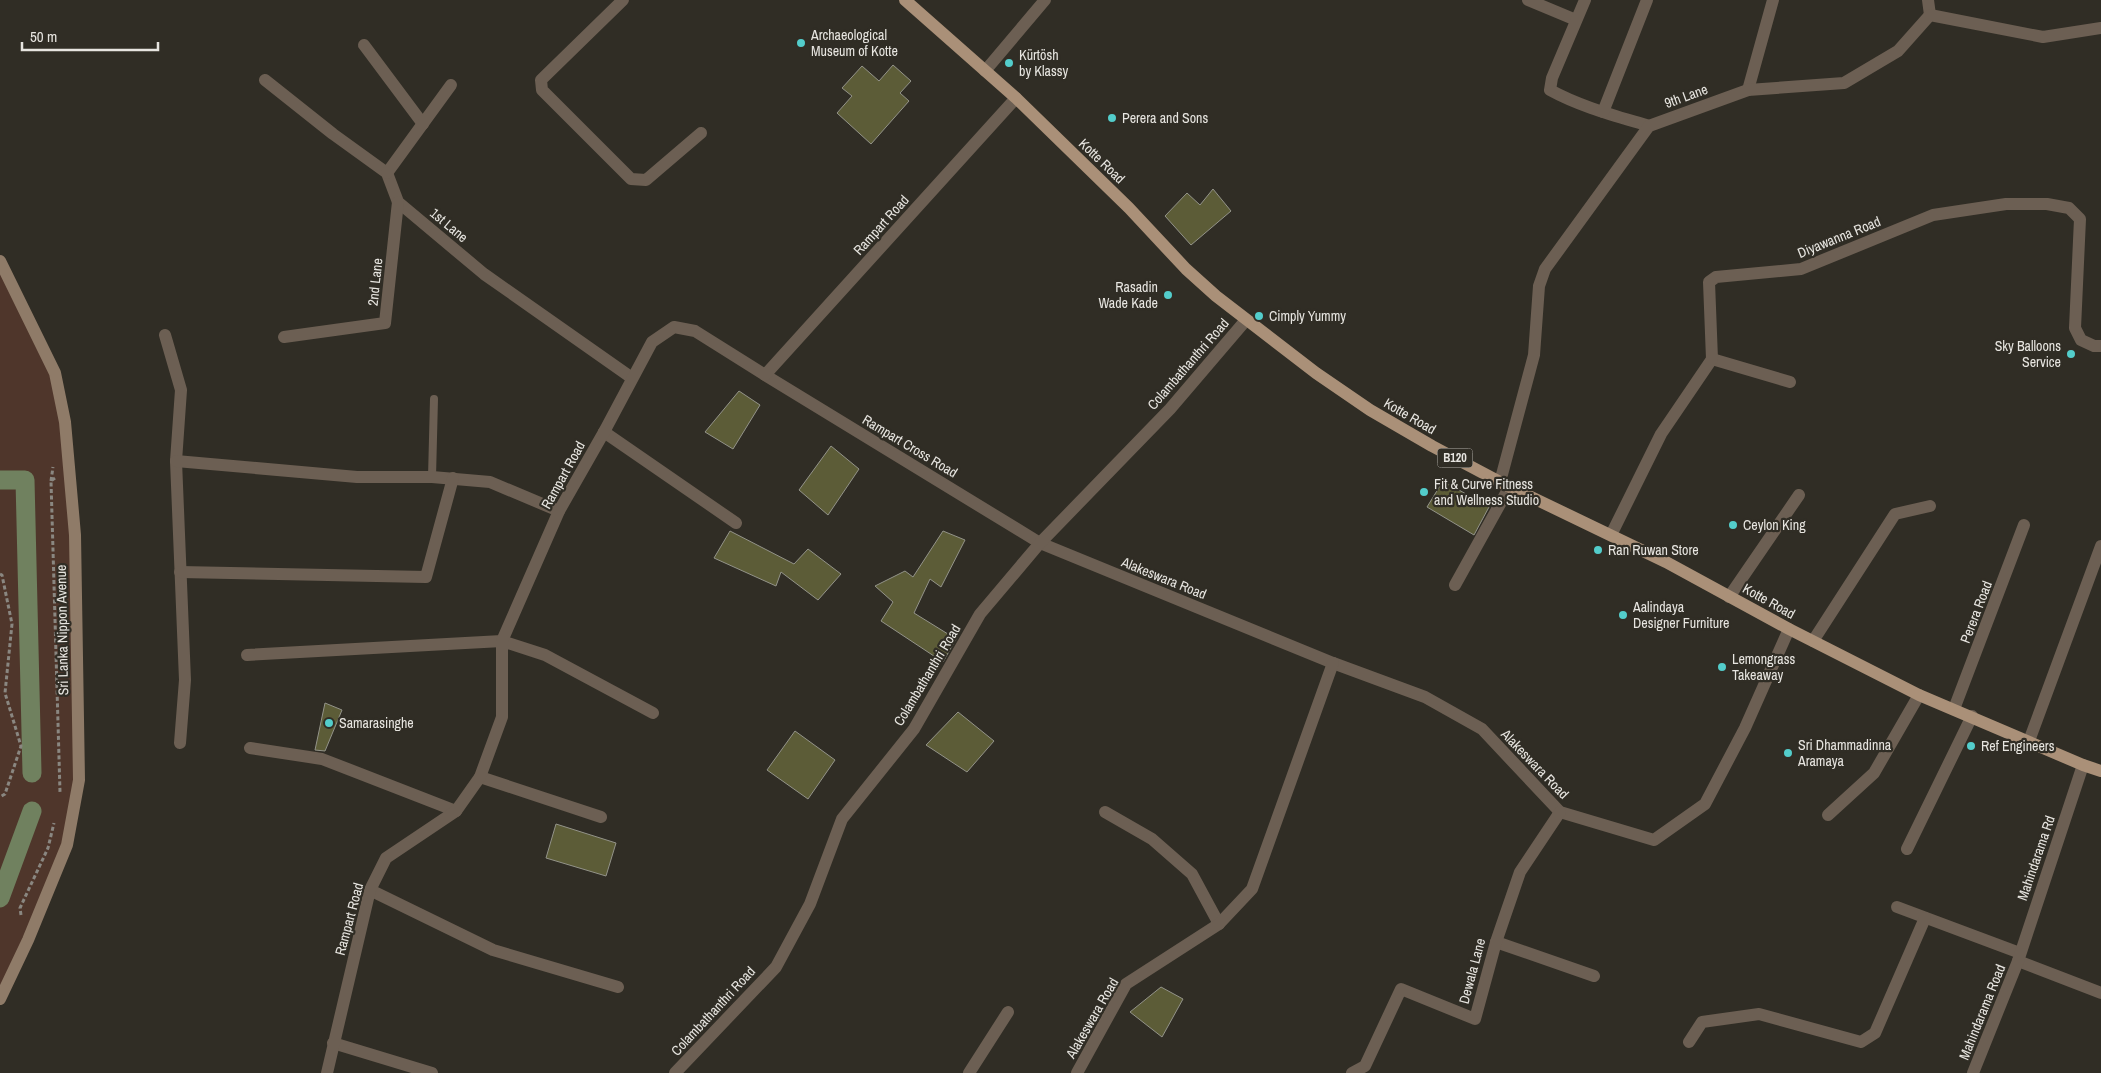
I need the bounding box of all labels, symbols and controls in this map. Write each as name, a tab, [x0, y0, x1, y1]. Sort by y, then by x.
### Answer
scale bar	[22, 20, 159, 52]
text: 50 m	[30, 26, 57, 47]
place label: Archaeological Museum of Kotte	[810, 26, 898, 60]
marker: Archaeological Museum of Kotte	[795, 37, 807, 49]
place label: Kürtösh by Klassy	[1019, 46, 1068, 80]
marker: Kürtösh by Klassy	[1003, 57, 1015, 69]
street label: 9th Lane	[1662, 80, 1710, 112]
place label: Perera and Sons	[1122, 109, 1208, 127]
marker: Perera and Sons	[1106, 112, 1118, 124]
street label: Kotte Road	[1075, 135, 1129, 187]
street label: Rampart Road	[849, 191, 913, 259]
street label: 1st Lane	[426, 204, 472, 246]
street label: Diyawanna Road	[1795, 212, 1883, 262]
street label: 2nd Lane	[364, 257, 386, 307]
place label: Rasadin Wade Kade	[1098, 278, 1158, 312]
marker: Rasadin Wade Kade	[1162, 289, 1174, 301]
place label: Cimply Yummy	[1269, 307, 1346, 325]
marker: Cimply Yummy	[1253, 310, 1265, 322]
street label: Colambathanthri Road	[1143, 315, 1233, 413]
place label: Sky Balloons Service	[1995, 337, 2061, 371]
marker: Sky Balloons Service	[2065, 348, 2077, 360]
street label: Kotte Road	[1381, 394, 1439, 438]
street label: Rampart Cross Road	[859, 411, 961, 481]
street label: Rampart Road	[537, 438, 589, 512]
road number: B120	[1438, 448, 1472, 468]
place label: Fit & Curve Fitness and Wellness Studio	[1434, 475, 1539, 509]
marker: Fit & Curve Fitness and Wellness Studio	[1418, 486, 1430, 498]
place label: Ceylon King	[1743, 516, 1806, 534]
marker: Ceylon King	[1727, 519, 1739, 531]
place label: Ran Ruwan Store	[1608, 541, 1699, 559]
marker: Ran Ruwan Store	[1592, 544, 1604, 556]
street label: Alakeswara Road	[1118, 552, 1209, 603]
street label: Sri Lanka Nippon Avenue	[52, 565, 72, 695]
street label: Perera Road	[1956, 578, 1996, 646]
street label: Kotte Road	[1740, 579, 1798, 623]
place label: Aalindaya Designer Furniture	[1632, 598, 1729, 632]
marker: Aalindaya Designer Furniture	[1617, 609, 1629, 621]
street label: Colambathanthri Road	[890, 621, 964, 729]
place label: Lemongrass Takeaway	[1732, 650, 1795, 684]
marker: Lemongrass Takeaway	[1716, 661, 1728, 673]
place label: Samarasinghe	[339, 714, 414, 732]
marker: Samarasinghe	[323, 717, 335, 729]
street label: Alakeswara Road	[1497, 725, 1573, 803]
place label: Sri Dhammadinna Aramaya	[1797, 736, 1892, 770]
place label: Ref Engineers	[1981, 737, 2055, 755]
marker: Ref Engineers	[1965, 740, 1977, 752]
marker: Sri Dhammadinna Aramaya	[1782, 747, 1794, 759]
street label: Mahindarama Rd	[2013, 813, 2059, 903]
street label: Rampart Road	[331, 881, 367, 957]
street label: Dewala Lane	[1455, 936, 1489, 1006]
street label: Mahindarama Road	[1955, 962, 2009, 1062]
street label: Colambathanthri Road	[667, 963, 759, 1059]
street label: Alakeswara Road	[1061, 975, 1122, 1062]

